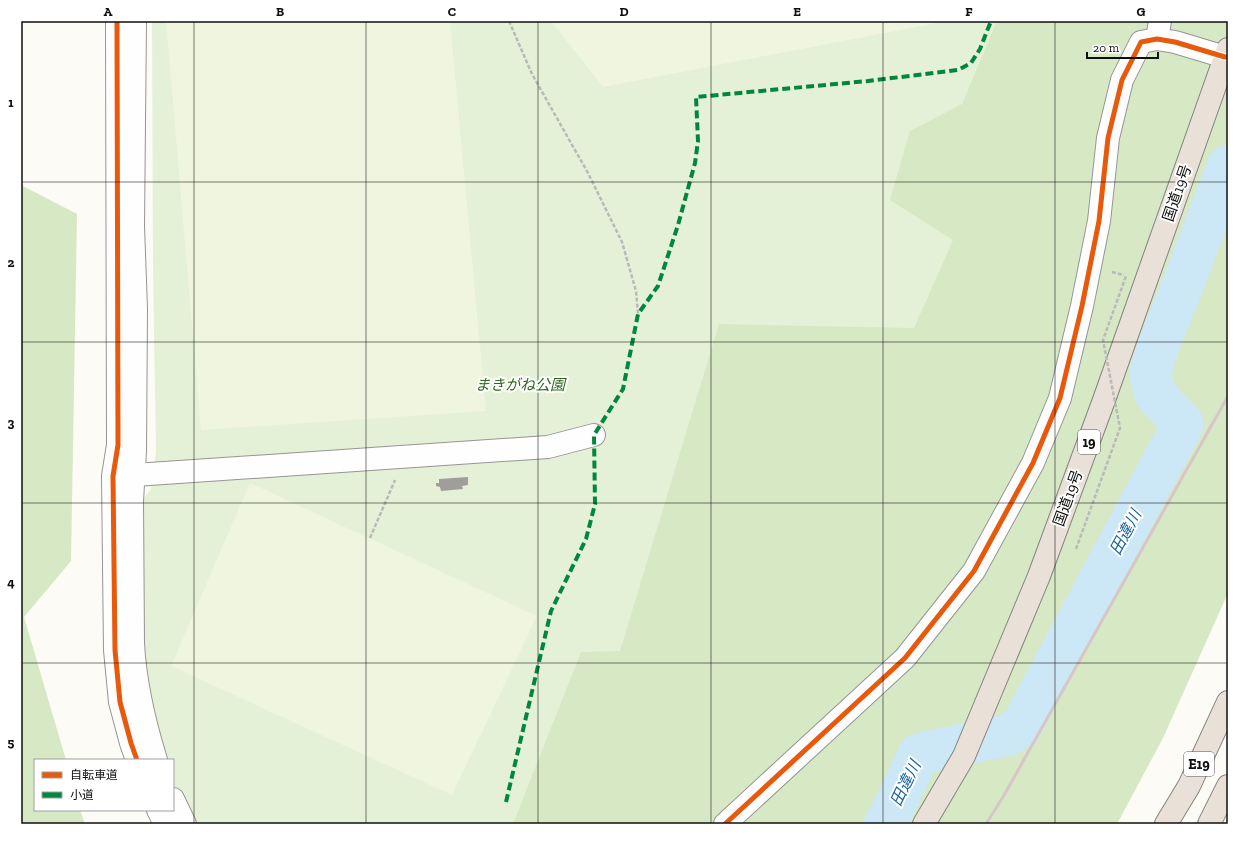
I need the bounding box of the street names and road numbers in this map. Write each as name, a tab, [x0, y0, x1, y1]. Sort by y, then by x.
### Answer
street label: 国道19号	[1159, 162, 1195, 224]
road number: 19	[1078, 430, 1100, 454]
street label: 国道19号	[1049, 467, 1087, 529]
road number: E19	[1184, 752, 1214, 776]

